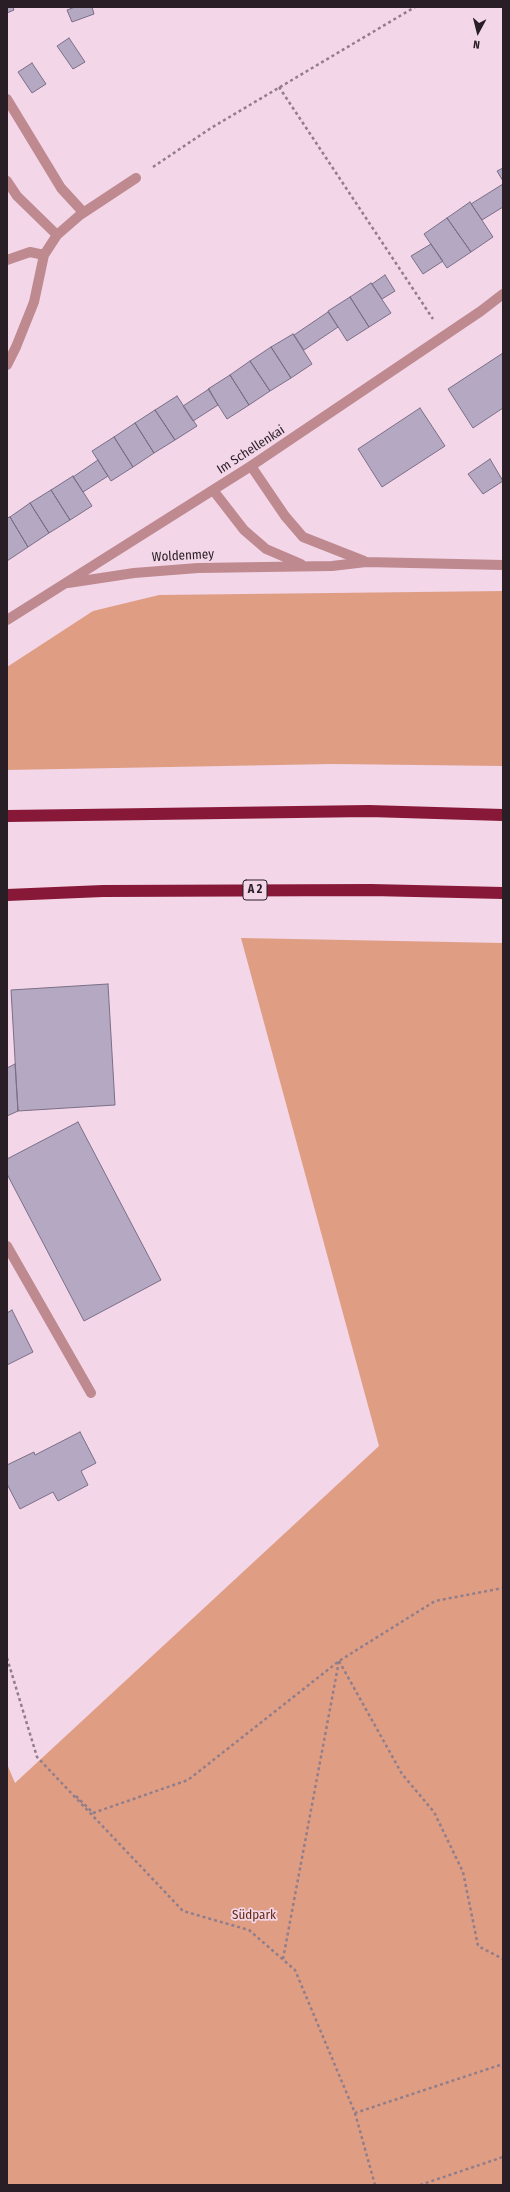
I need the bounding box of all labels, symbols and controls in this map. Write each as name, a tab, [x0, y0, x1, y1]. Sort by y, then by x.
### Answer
north arrow	[458, 12, 498, 52]
text: N	[472, 38, 481, 51]
street label: Im Schellenkai	[214, 422, 288, 478]
street label: Woldenmey	[152, 547, 214, 565]
road number: A 2	[243, 880, 267, 900]
park label: Südpark	[232, 1907, 276, 1923]

